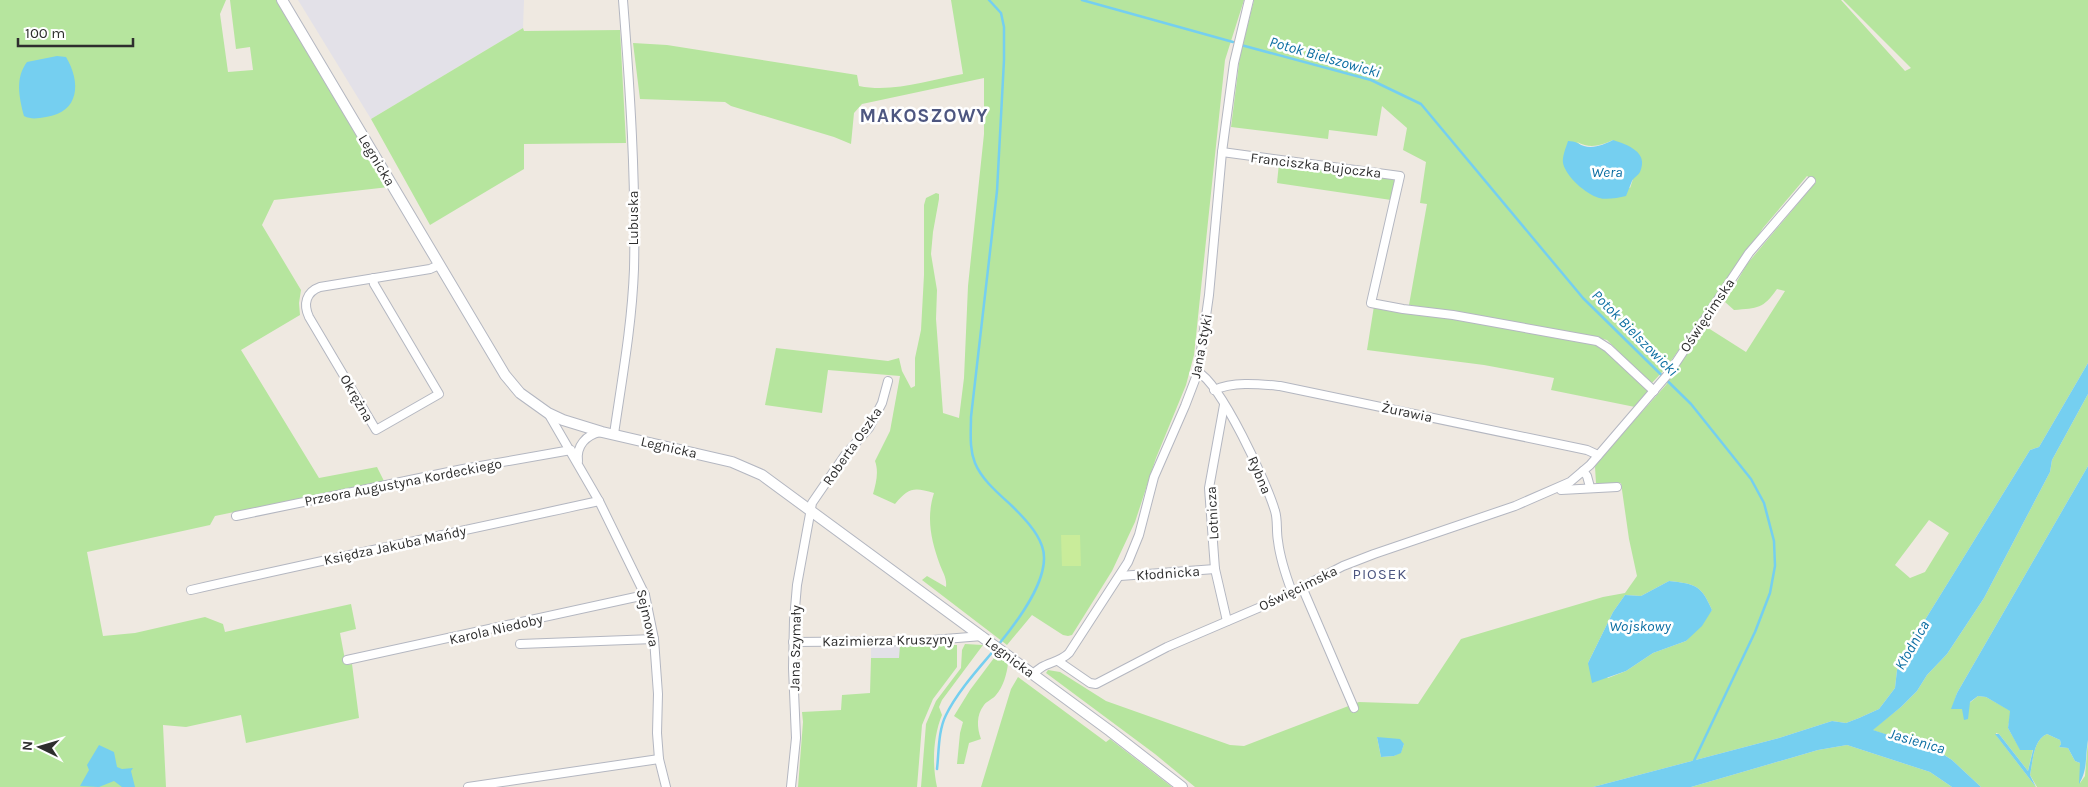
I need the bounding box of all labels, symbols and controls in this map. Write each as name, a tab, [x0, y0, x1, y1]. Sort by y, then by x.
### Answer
scale bar	[18, 15, 132, 47]
text: 100 m	[25, 24, 65, 42]
water label: Potok Bielszowicki	[1267, 33, 1383, 81]
district label: MAKOSZOWY	[859, 105, 989, 127]
street label: Legnicka	[355, 131, 399, 189]
street label: Franciszka Bujoczka	[1250, 149, 1382, 182]
water label: Wera	[1591, 163, 1623, 181]
street label: Lubuska	[625, 191, 642, 245]
street label: Oświęcimska	[1677, 275, 1738, 355]
water label: Potok Bielszowicki	[1588, 286, 1682, 380]
street label: Jana Styki	[1187, 312, 1216, 380]
street label: Okrężna	[336, 371, 377, 425]
street label: Żurawia	[1380, 399, 1434, 426]
street label: Roberta Oszka	[819, 404, 886, 489]
street label: Legnicka	[639, 433, 699, 462]
street label: Rybna	[1244, 454, 1275, 497]
street label: Przeora Augustyna Kordeckiego	[303, 455, 503, 510]
street label: Lotnicza	[1203, 486, 1222, 540]
street label: Księdza Jakuba Mańdy	[322, 522, 468, 569]
street label: Oświęcimska	[1256, 562, 1340, 615]
street label: Kłodnicka	[1136, 563, 1200, 584]
district label: PIOSEK	[1353, 565, 1407, 583]
street label: Sejmowa	[633, 588, 662, 649]
street label: Jana Szymały	[786, 605, 805, 691]
street label: Karola Niedoby	[448, 610, 545, 649]
water label: Wojskowy	[1609, 617, 1671, 635]
water label: Kłodnica	[1891, 617, 1933, 673]
street label: Kazimierza Kruszyny	[822, 631, 955, 650]
street label: Legnicka	[982, 633, 1038, 681]
north arrow	[15, 722, 65, 772]
water label: Jasienica	[1887, 724, 1947, 758]
text: N	[19, 740, 36, 752]

